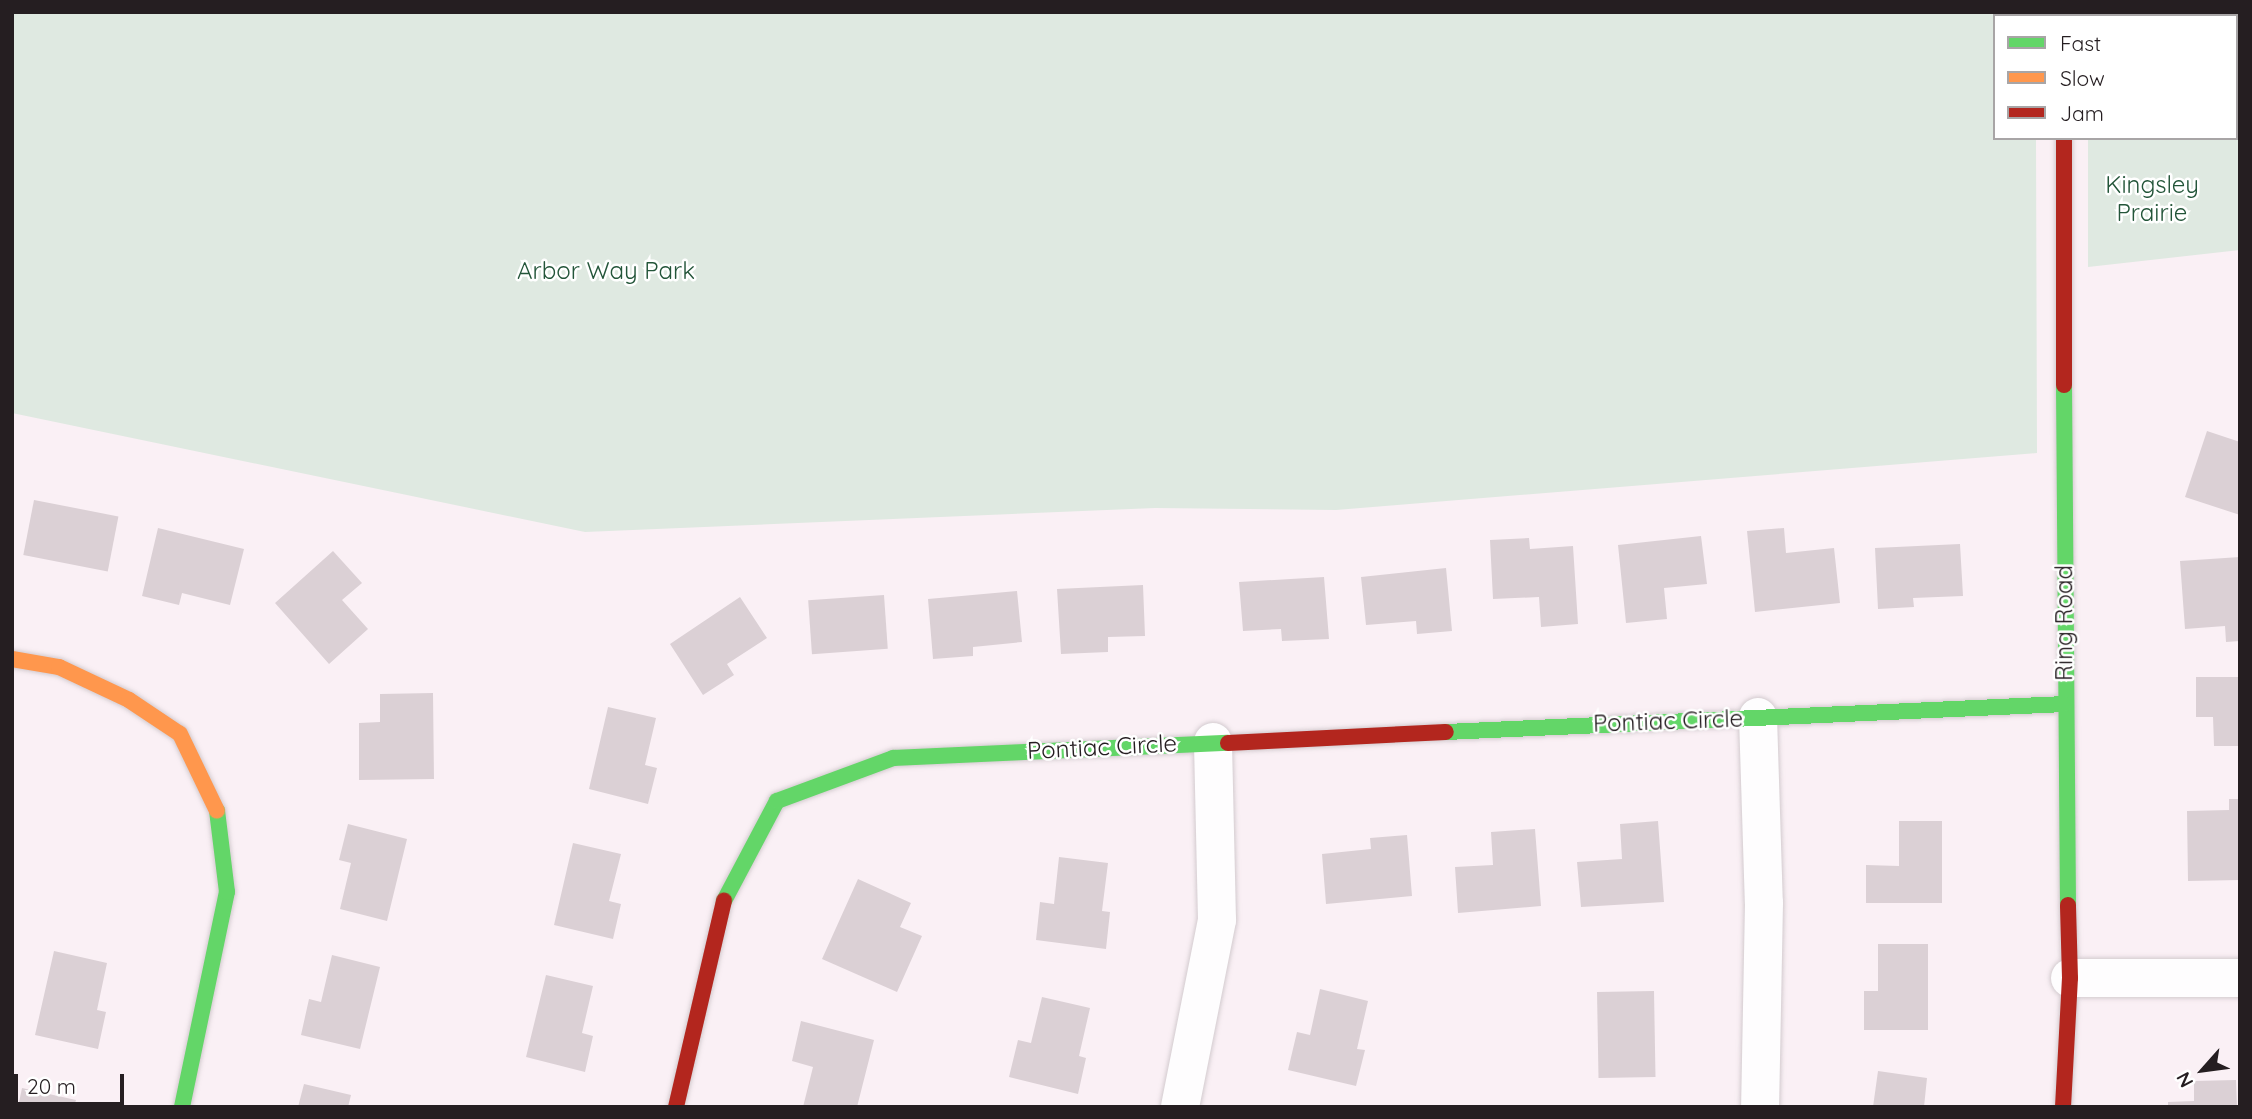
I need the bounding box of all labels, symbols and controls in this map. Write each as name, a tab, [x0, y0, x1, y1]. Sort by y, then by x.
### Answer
legend	[1993, 14, 2238, 140]
text: Fast	[2060, 30, 2101, 56]
text: Slow	[2060, 65, 2105, 91]
text: Jam	[2060, 100, 2104, 126]
park label: Kingsley Prairie	[2105, 171, 2199, 227]
park label: Arbor Way Park	[517, 257, 695, 285]
street label: Ring Road	[2050, 565, 2078, 681]
street label: Pontiac Circle	[1593, 704, 1743, 738]
street label: Pontiac Circle	[1026, 729, 1178, 765]
north arrow	[2168, 1035, 2238, 1105]
scale bar	[18, 1060, 128, 1104]
text: N	[2171, 1068, 2198, 1092]
text: 20 m	[27, 1073, 76, 1099]

